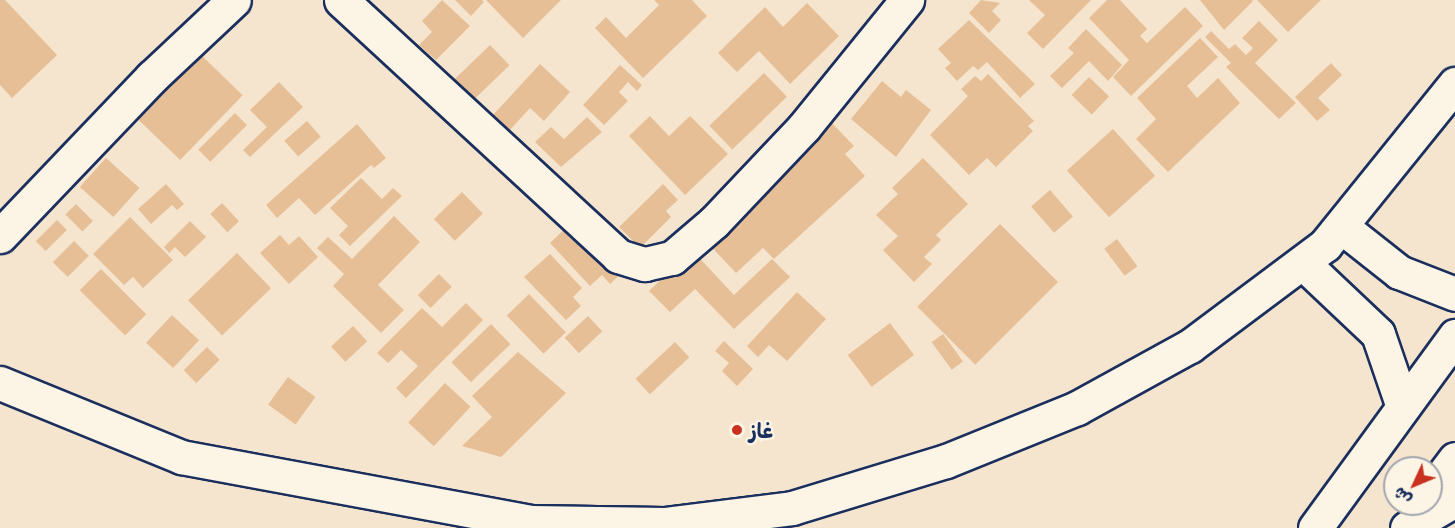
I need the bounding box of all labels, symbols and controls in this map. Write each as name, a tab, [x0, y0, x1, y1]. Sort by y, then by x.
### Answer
place label: غاز	[749, 418, 773, 442]
marker: غاز	[730, 423, 744, 437]
north arrow	[1383, 456, 1443, 516]
text: ش	[1387, 482, 1416, 512]

